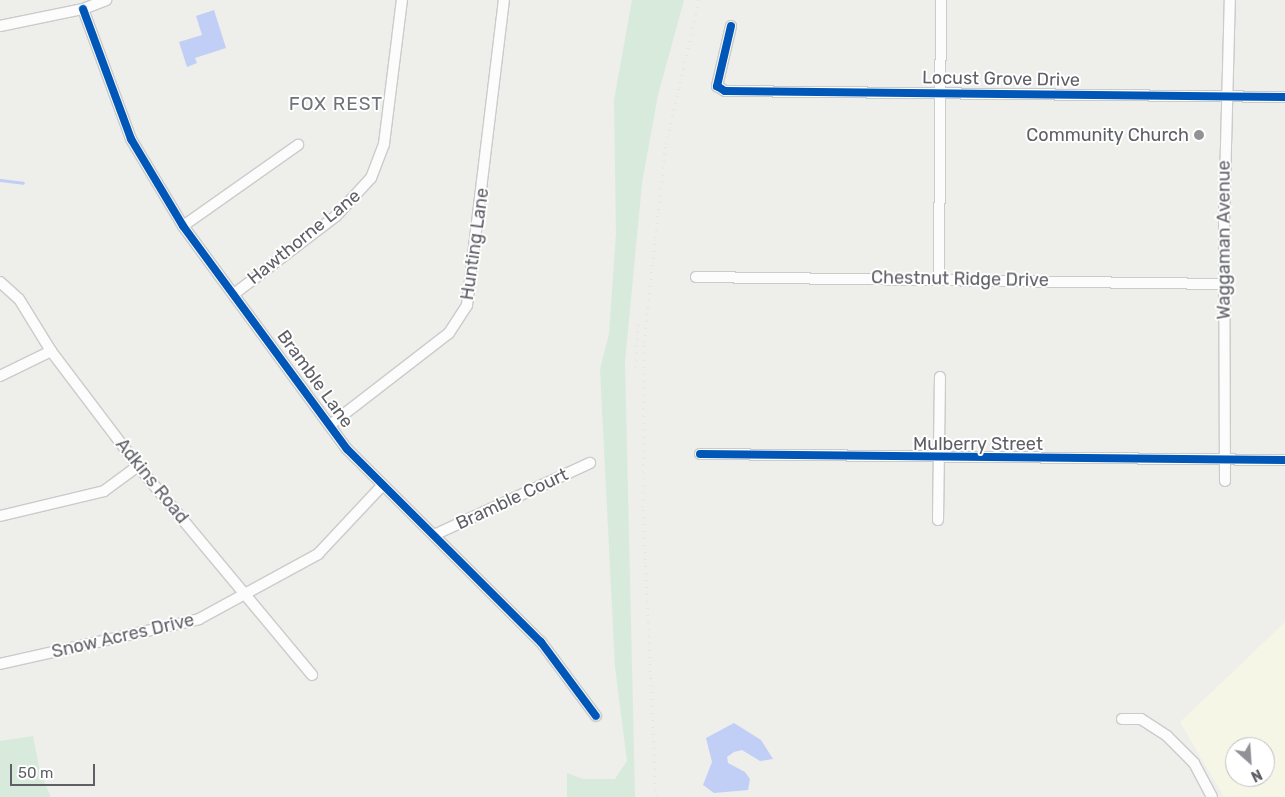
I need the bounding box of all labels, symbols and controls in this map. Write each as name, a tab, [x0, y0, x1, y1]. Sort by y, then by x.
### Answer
street label: Locust Grove Drive	[922, 67, 1080, 91]
district label: FOX REST	[288, 93, 384, 115]
place label: Community Church	[1026, 124, 1189, 146]
marker: Community Church	[1193, 129, 1205, 141]
street label: Waggaman Avenue	[1213, 160, 1235, 320]
street label: Hawthorne Lane	[243, 185, 365, 289]
street label: Hunting Lane	[456, 187, 494, 301]
street label: Chestnut Ridge Drive	[871, 267, 1049, 291]
street label: Bramble Lane	[272, 326, 358, 432]
street label: Mulberry Street	[913, 433, 1043, 455]
street label: Adkins Road	[111, 434, 193, 528]
street label: Bramble Court	[452, 464, 572, 534]
street label: Snow Acres Drive	[49, 609, 197, 663]
north arrow	[1225, 737, 1275, 787]
scale bar	[12, 754, 98, 786]
text: 50 m	[18, 764, 53, 782]
text: N	[1248, 765, 1265, 785]

